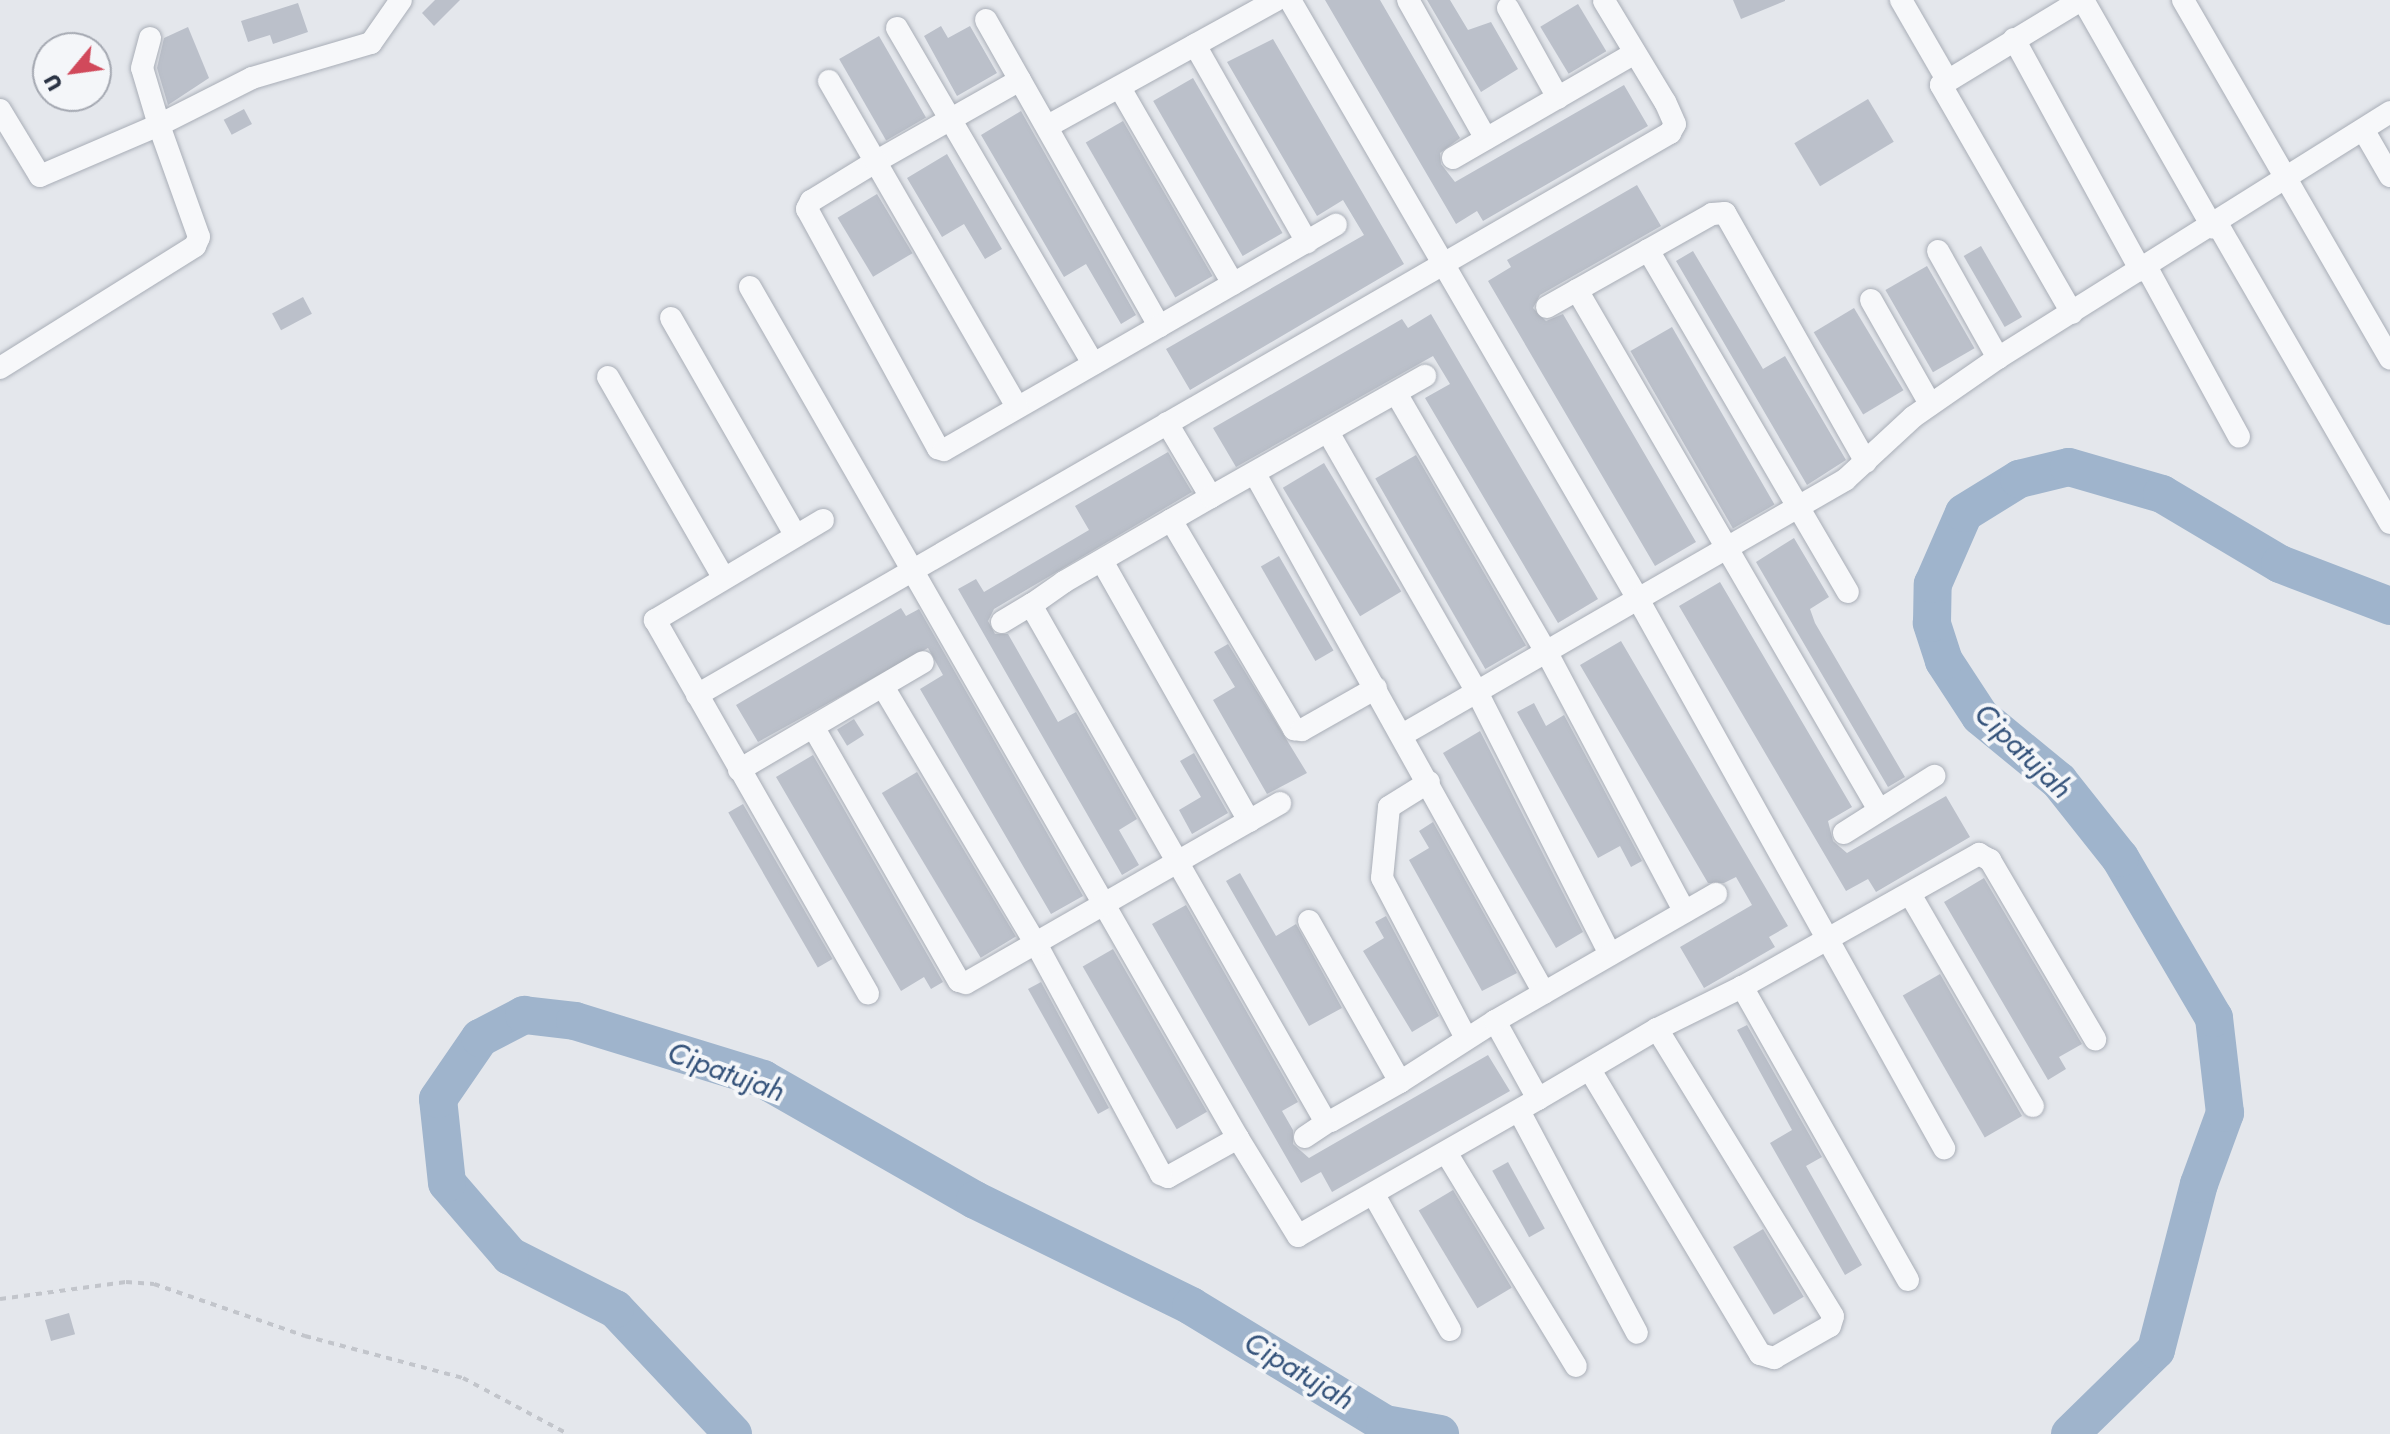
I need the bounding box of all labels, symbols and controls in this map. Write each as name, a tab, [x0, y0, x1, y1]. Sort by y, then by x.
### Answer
north arrow	[32, 32, 112, 112]
text: U	[35, 68, 70, 97]
water label: Cipatujah	[1967, 696, 2079, 806]
water label: Cipatujah	[662, 1034, 790, 1110]
water label: Cipatujah	[1237, 1324, 1361, 1418]

